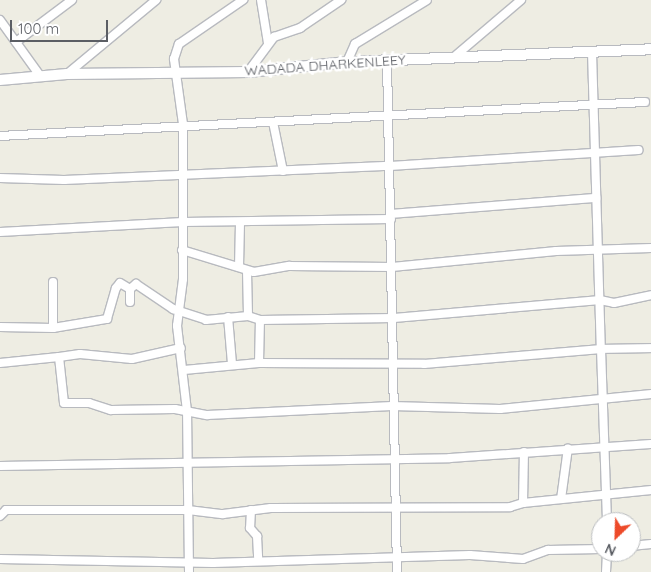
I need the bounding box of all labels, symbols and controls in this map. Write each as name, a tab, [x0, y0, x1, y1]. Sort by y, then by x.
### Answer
scale bar	[12, 10, 110, 42]
text: 100 m	[18, 19, 59, 38]
street label: WADADA DHARKENLEEY	[244, 51, 406, 79]
north arrow	[591, 512, 641, 562]
text: N	[602, 539, 619, 560]

